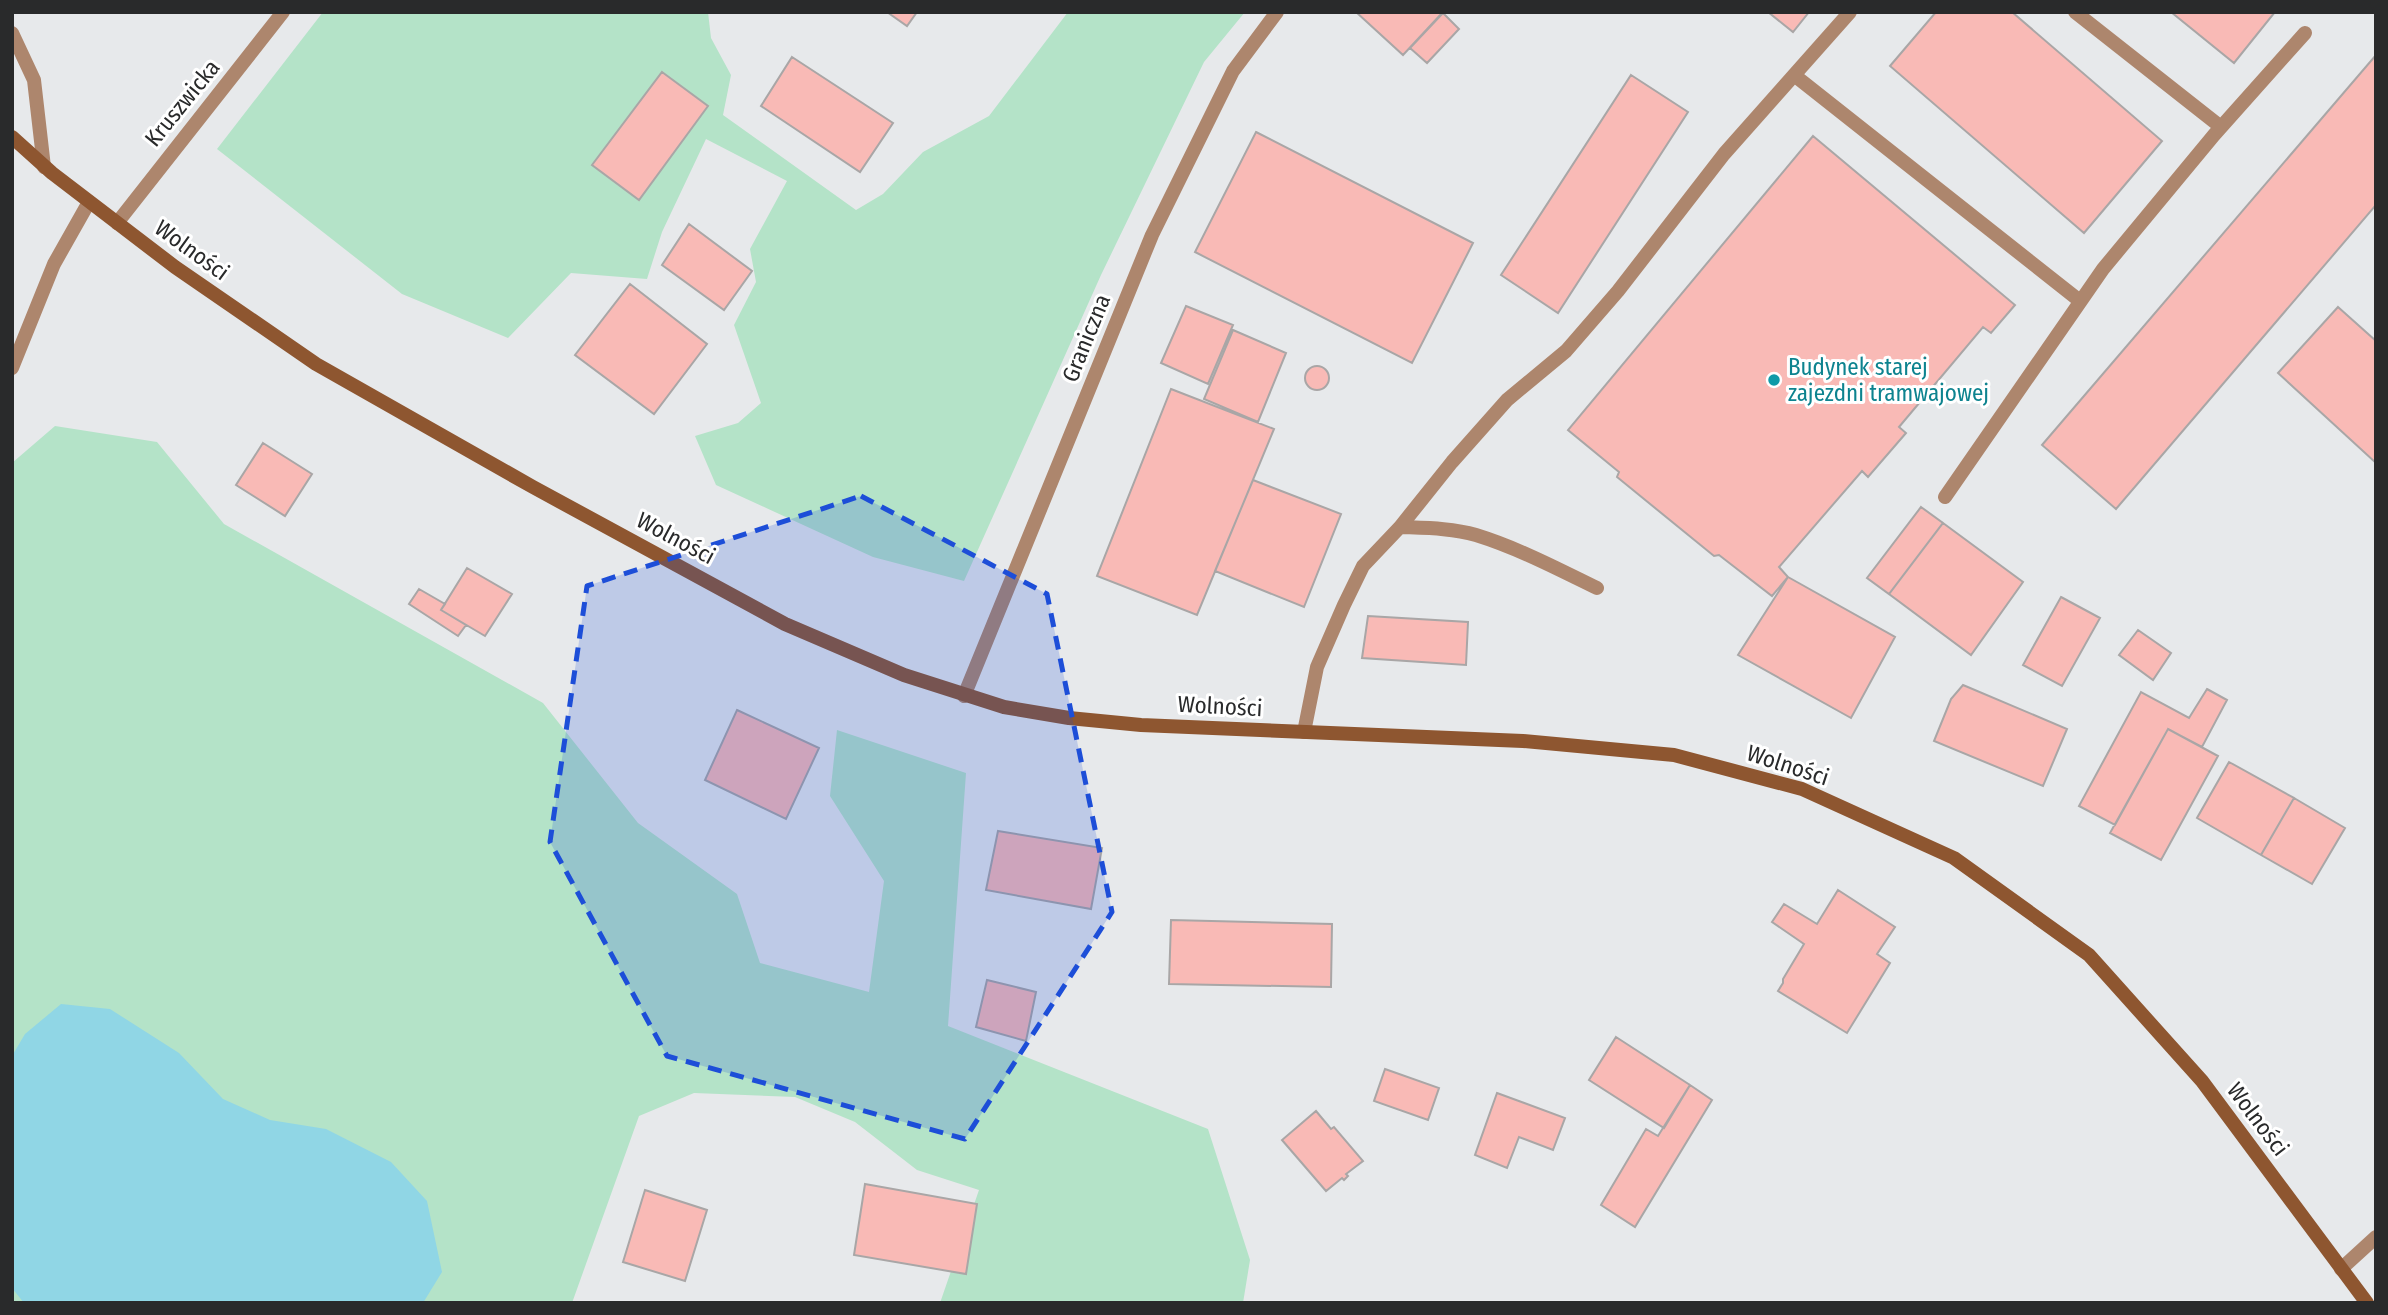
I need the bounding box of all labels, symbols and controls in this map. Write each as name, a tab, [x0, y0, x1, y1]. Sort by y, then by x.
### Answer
street label: Kruszwicka	[139, 54, 225, 152]
street label: Wolności	[149, 214, 235, 286]
street label: Graniczna	[1056, 290, 1116, 386]
place label: Budynek starej zajezdni tramwajowej	[1788, 353, 1989, 407]
marker: Budynek starej zajezdni tramwajowej	[1766, 372, 1782, 388]
street label: Wolności	[632, 506, 720, 570]
street label: Wolności	[1177, 690, 1263, 722]
street label: Wolności	[1743, 739, 1833, 791]
street label: Wolności	[2221, 1077, 2295, 1161]

